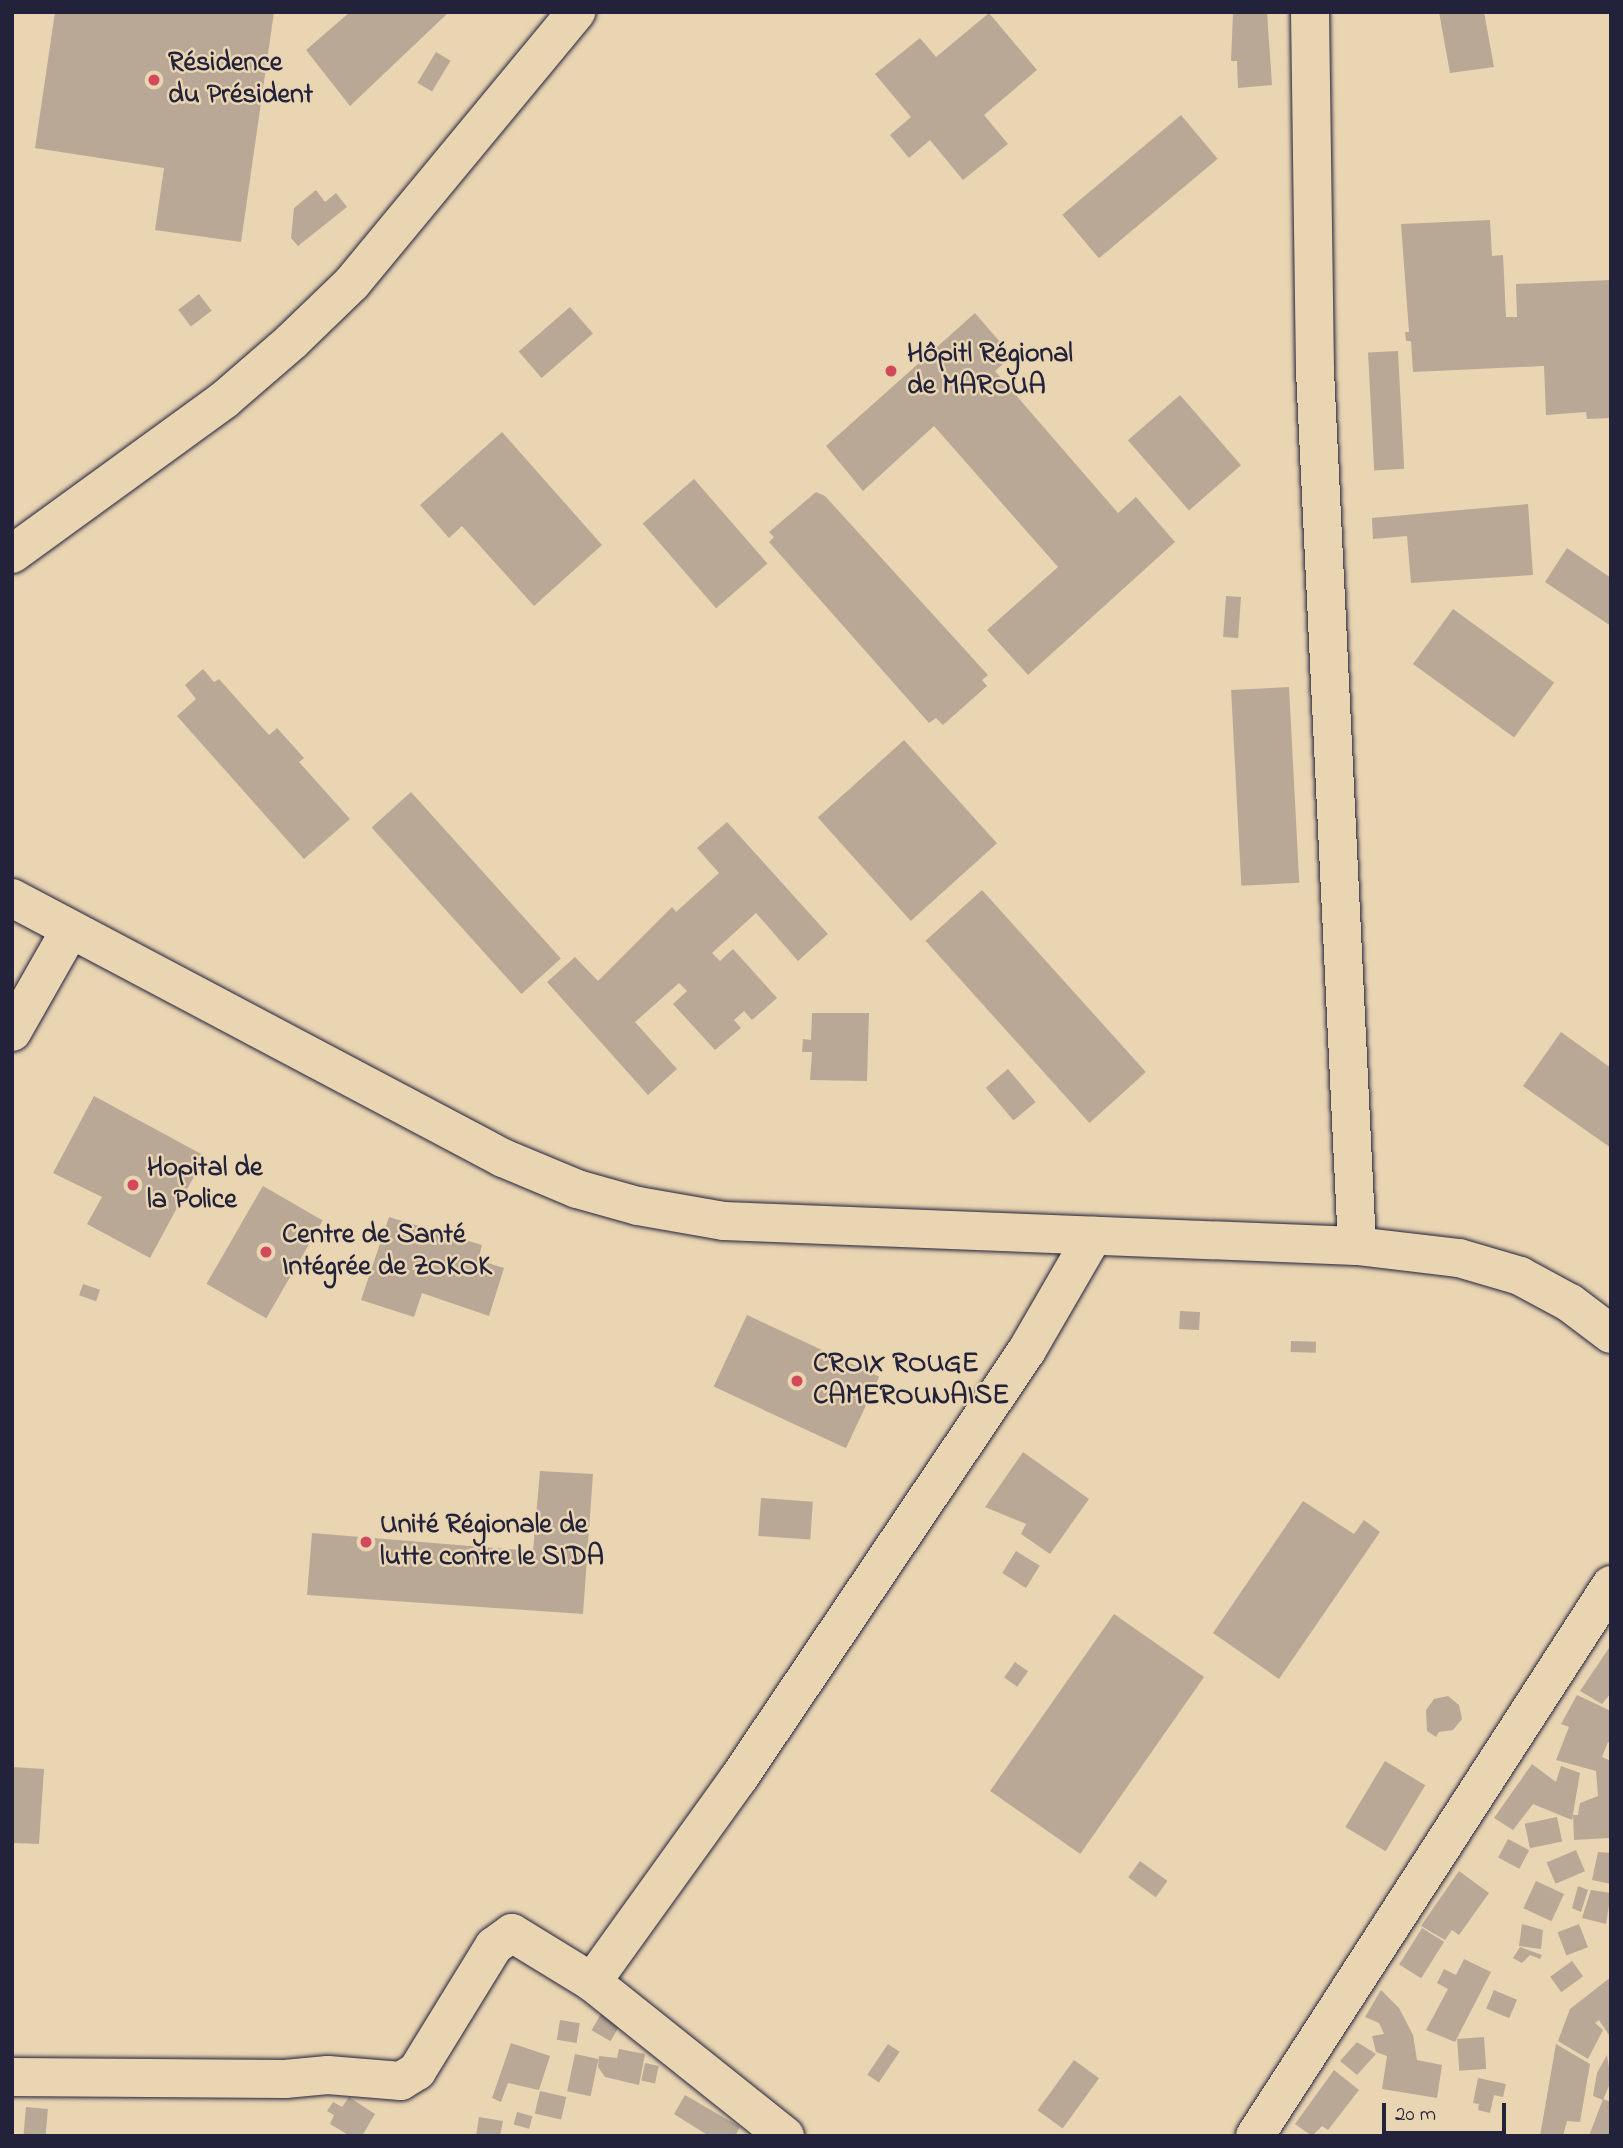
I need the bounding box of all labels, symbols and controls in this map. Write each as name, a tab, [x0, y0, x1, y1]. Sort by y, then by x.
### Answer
place label: Résidence du Président	[168, 47, 313, 113]
marker: Résidence du Président	[146, 72, 162, 88]
place label: Hôpitl Régional de MAROUA	[907, 338, 1073, 404]
marker: Hôpitl Régional de MAROUA	[881, 361, 901, 381]
place label: Hopital de la Police	[147, 1152, 263, 1218]
marker: Hopital de la Police	[125, 1177, 141, 1193]
place label: Centre de Santé Intégrée de ZOKOK	[282, 1219, 492, 1285]
marker: Centre de Santé Intégrée de ZOKOK	[256, 1242, 276, 1262]
place label: CROIX ROUGE CAMEROUNAISE	[813, 1348, 1009, 1414]
marker: CROIX ROUGE CAMEROUNAISE	[787, 1371, 807, 1391]
place label: Unité Régionale de lutte contre le SIDA	[380, 1509, 604, 1575]
marker: Unité Régionale de lutte contre le SIDA	[358, 1534, 374, 1550]
scale bar	[1385, 2088, 1509, 2132]
text: 20 m	[1395, 2100, 1436, 2130]

